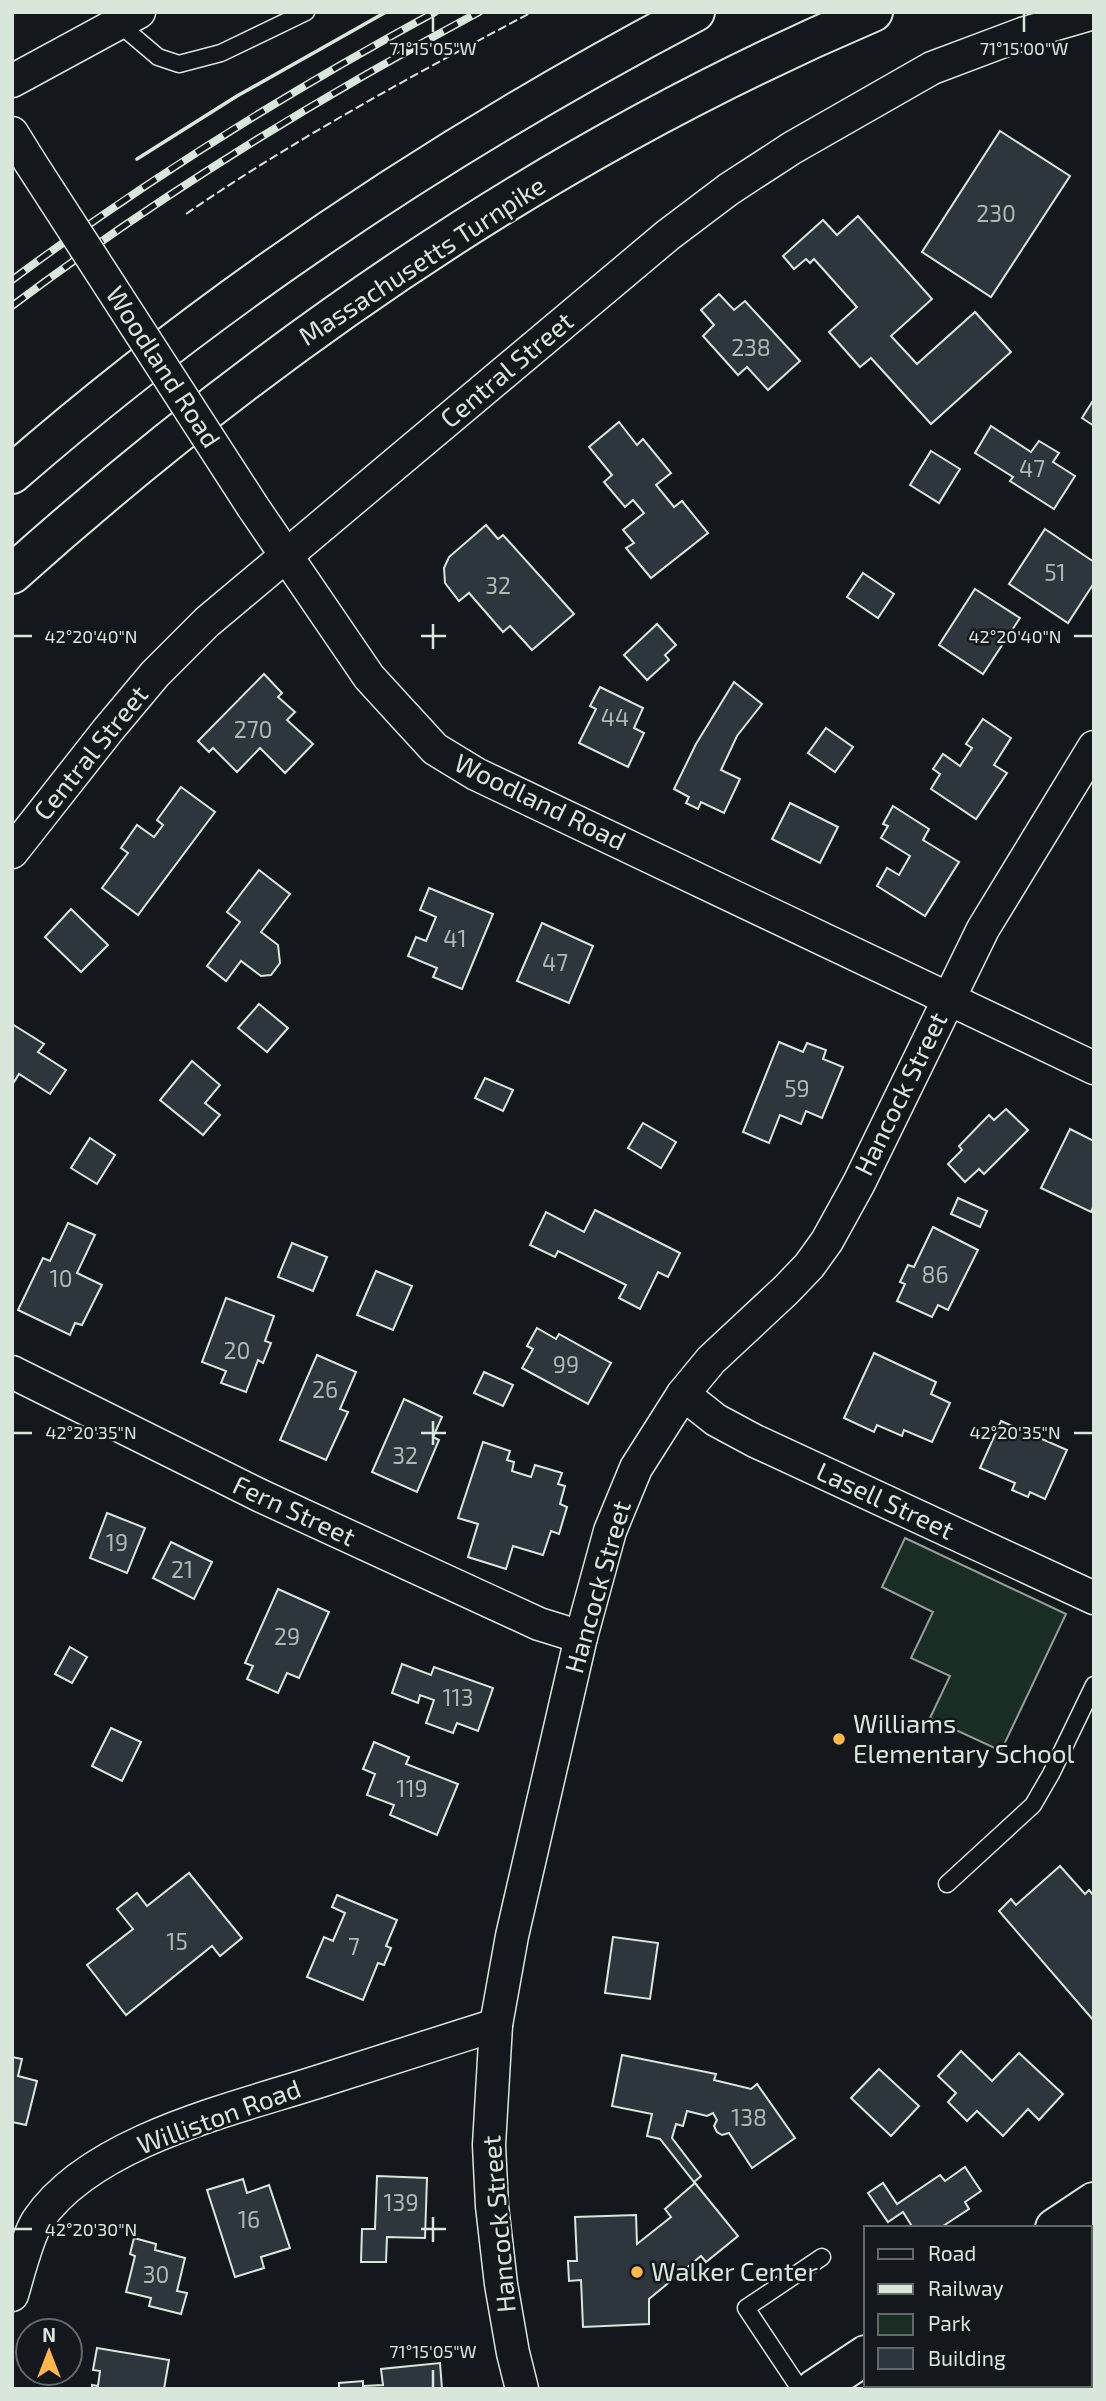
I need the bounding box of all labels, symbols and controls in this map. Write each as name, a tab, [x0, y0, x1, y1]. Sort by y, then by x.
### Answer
text: 71°15'05"W	[389, 37, 477, 59]
text: 71°15'00"W	[980, 37, 1068, 59]
street label: Massachusetts Turnpike	[292, 169, 550, 351]
house number: 230	[976, 199, 1016, 227]
street label: Woodland Road	[101, 280, 228, 453]
street label: Central Street	[433, 304, 579, 433]
house number: 238	[731, 333, 771, 361]
house number: 47	[1019, 454, 1045, 482]
house number: 51	[1044, 558, 1066, 586]
house number: 32	[485, 571, 511, 599]
text: 42°20'40"N	[44, 625, 138, 647]
text: 42°20'40"N	[968, 625, 1062, 647]
street label: Central Street	[26, 679, 153, 825]
house number: 44	[601, 703, 629, 731]
house number: 270	[234, 715, 272, 743]
street label: Woodland Road	[450, 746, 631, 855]
house number: 41	[443, 924, 467, 952]
house number: 47	[542, 948, 568, 976]
street label: Hancock Street	[847, 1007, 953, 1180]
house number: 59	[784, 1074, 810, 1102]
house number: 86	[921, 1260, 949, 1288]
house number: 10	[49, 1264, 73, 1292]
house number: 20	[224, 1336, 250, 1364]
house number: 99	[553, 1350, 579, 1378]
house number: 26	[312, 1375, 338, 1403]
text: 42°20'35"N	[45, 1421, 137, 1443]
text: 42°20'35"N	[969, 1421, 1061, 1443]
house number: 32	[392, 1441, 418, 1469]
street label: Lasell Street	[812, 1454, 959, 1545]
street label: Fern Street	[229, 1468, 361, 1551]
street label: Hancock Street	[557, 1497, 636, 1676]
house number: 19	[106, 1528, 128, 1556]
house number: 21	[171, 1555, 193, 1583]
house number: 29	[274, 1622, 300, 1650]
house number: 113	[442, 1683, 474, 1711]
place label: Williams Elementary School	[853, 1707, 1075, 1768]
marker: Williams Elementary School	[831, 1731, 847, 1747]
house number: 119	[396, 1774, 428, 1802]
house number: 15	[166, 1927, 188, 1955]
house number: 7	[348, 1932, 360, 1960]
street label: Williston Road	[133, 2072, 304, 2160]
house number: 138	[731, 2103, 767, 2131]
street label: Hancock Street	[474, 2134, 521, 2314]
house number: 139	[383, 2188, 419, 2216]
house number: 16	[238, 2205, 260, 2233]
text: 42°20'30"N	[45, 2218, 137, 2240]
legend	[864, 2226, 1092, 2387]
text: Road	[928, 2240, 976, 2265]
place label: Walker Center	[651, 2255, 818, 2286]
house number: 30	[143, 2260, 169, 2288]
marker: Walker Center	[629, 2264, 645, 2280]
text: Railway	[928, 2275, 1004, 2300]
text: Park	[928, 2310, 971, 2335]
north arrow	[14, 2317, 84, 2387]
text: N	[42, 2323, 56, 2346]
text: 71°15'05"W	[389, 2340, 477, 2362]
text: Building	[928, 2345, 1006, 2370]

